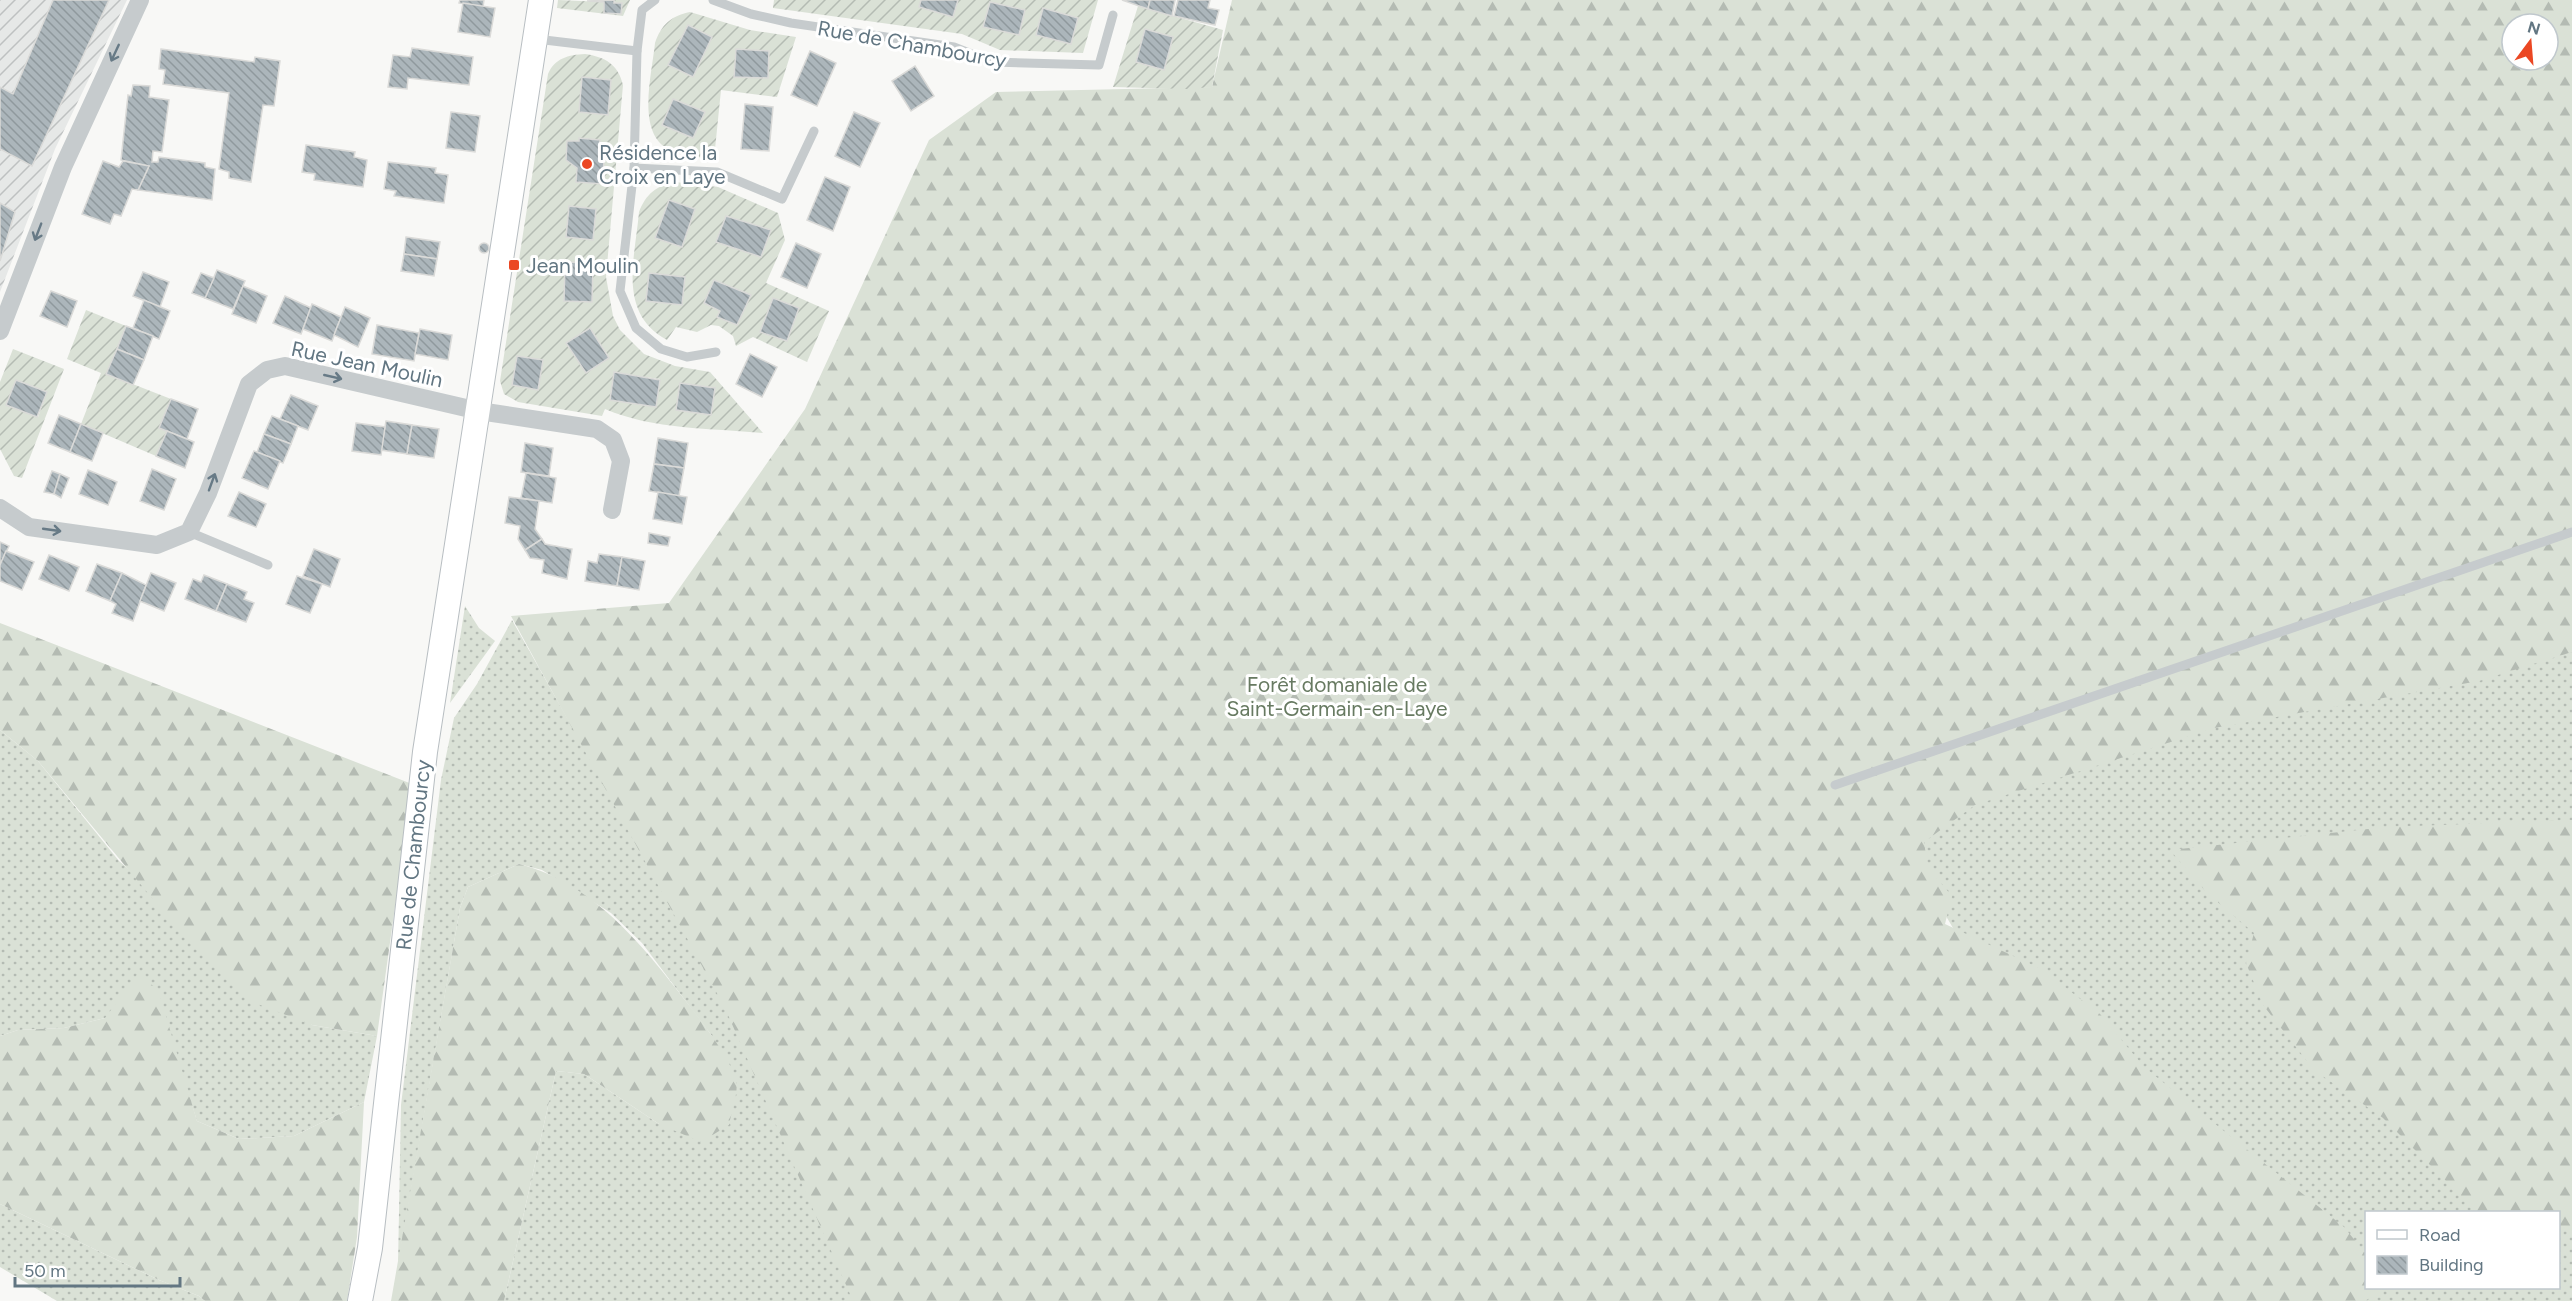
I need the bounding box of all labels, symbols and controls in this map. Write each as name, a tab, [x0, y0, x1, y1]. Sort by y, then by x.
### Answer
north arrow	[2500, 12, 2560, 72]
street label: Rue de Chambourcy	[816, 15, 1008, 73]
text: N	[2525, 17, 2543, 39]
one-way arrow	[109, 44, 121, 62]
place label: Résidence la Croix en Laye	[599, 140, 726, 189]
marker: Résidence la Croix en Laye	[580, 157, 594, 171]
one-way arrow	[32, 222, 43, 241]
place label: Jean Moulin	[526, 253, 639, 278]
marker: Jean Moulin	[507, 258, 521, 272]
street label: Rue Jean Moulin	[289, 336, 445, 392]
one-way arrow	[322, 372, 342, 383]
one-way arrow	[207, 473, 218, 492]
one-way arrow	[42, 525, 62, 536]
park label: Forêt domaniale de Saint-Germain-en-Laye	[1226, 672, 1448, 721]
street label: Rue de Chambourcy	[391, 759, 435, 951]
legend	[2365, 1211, 2560, 1289]
text: Road	[2419, 1224, 2460, 1246]
scale bar	[15, 1250, 180, 1288]
text: Building	[2419, 1254, 2484, 1276]
text: 50 m	[24, 1260, 66, 1282]

